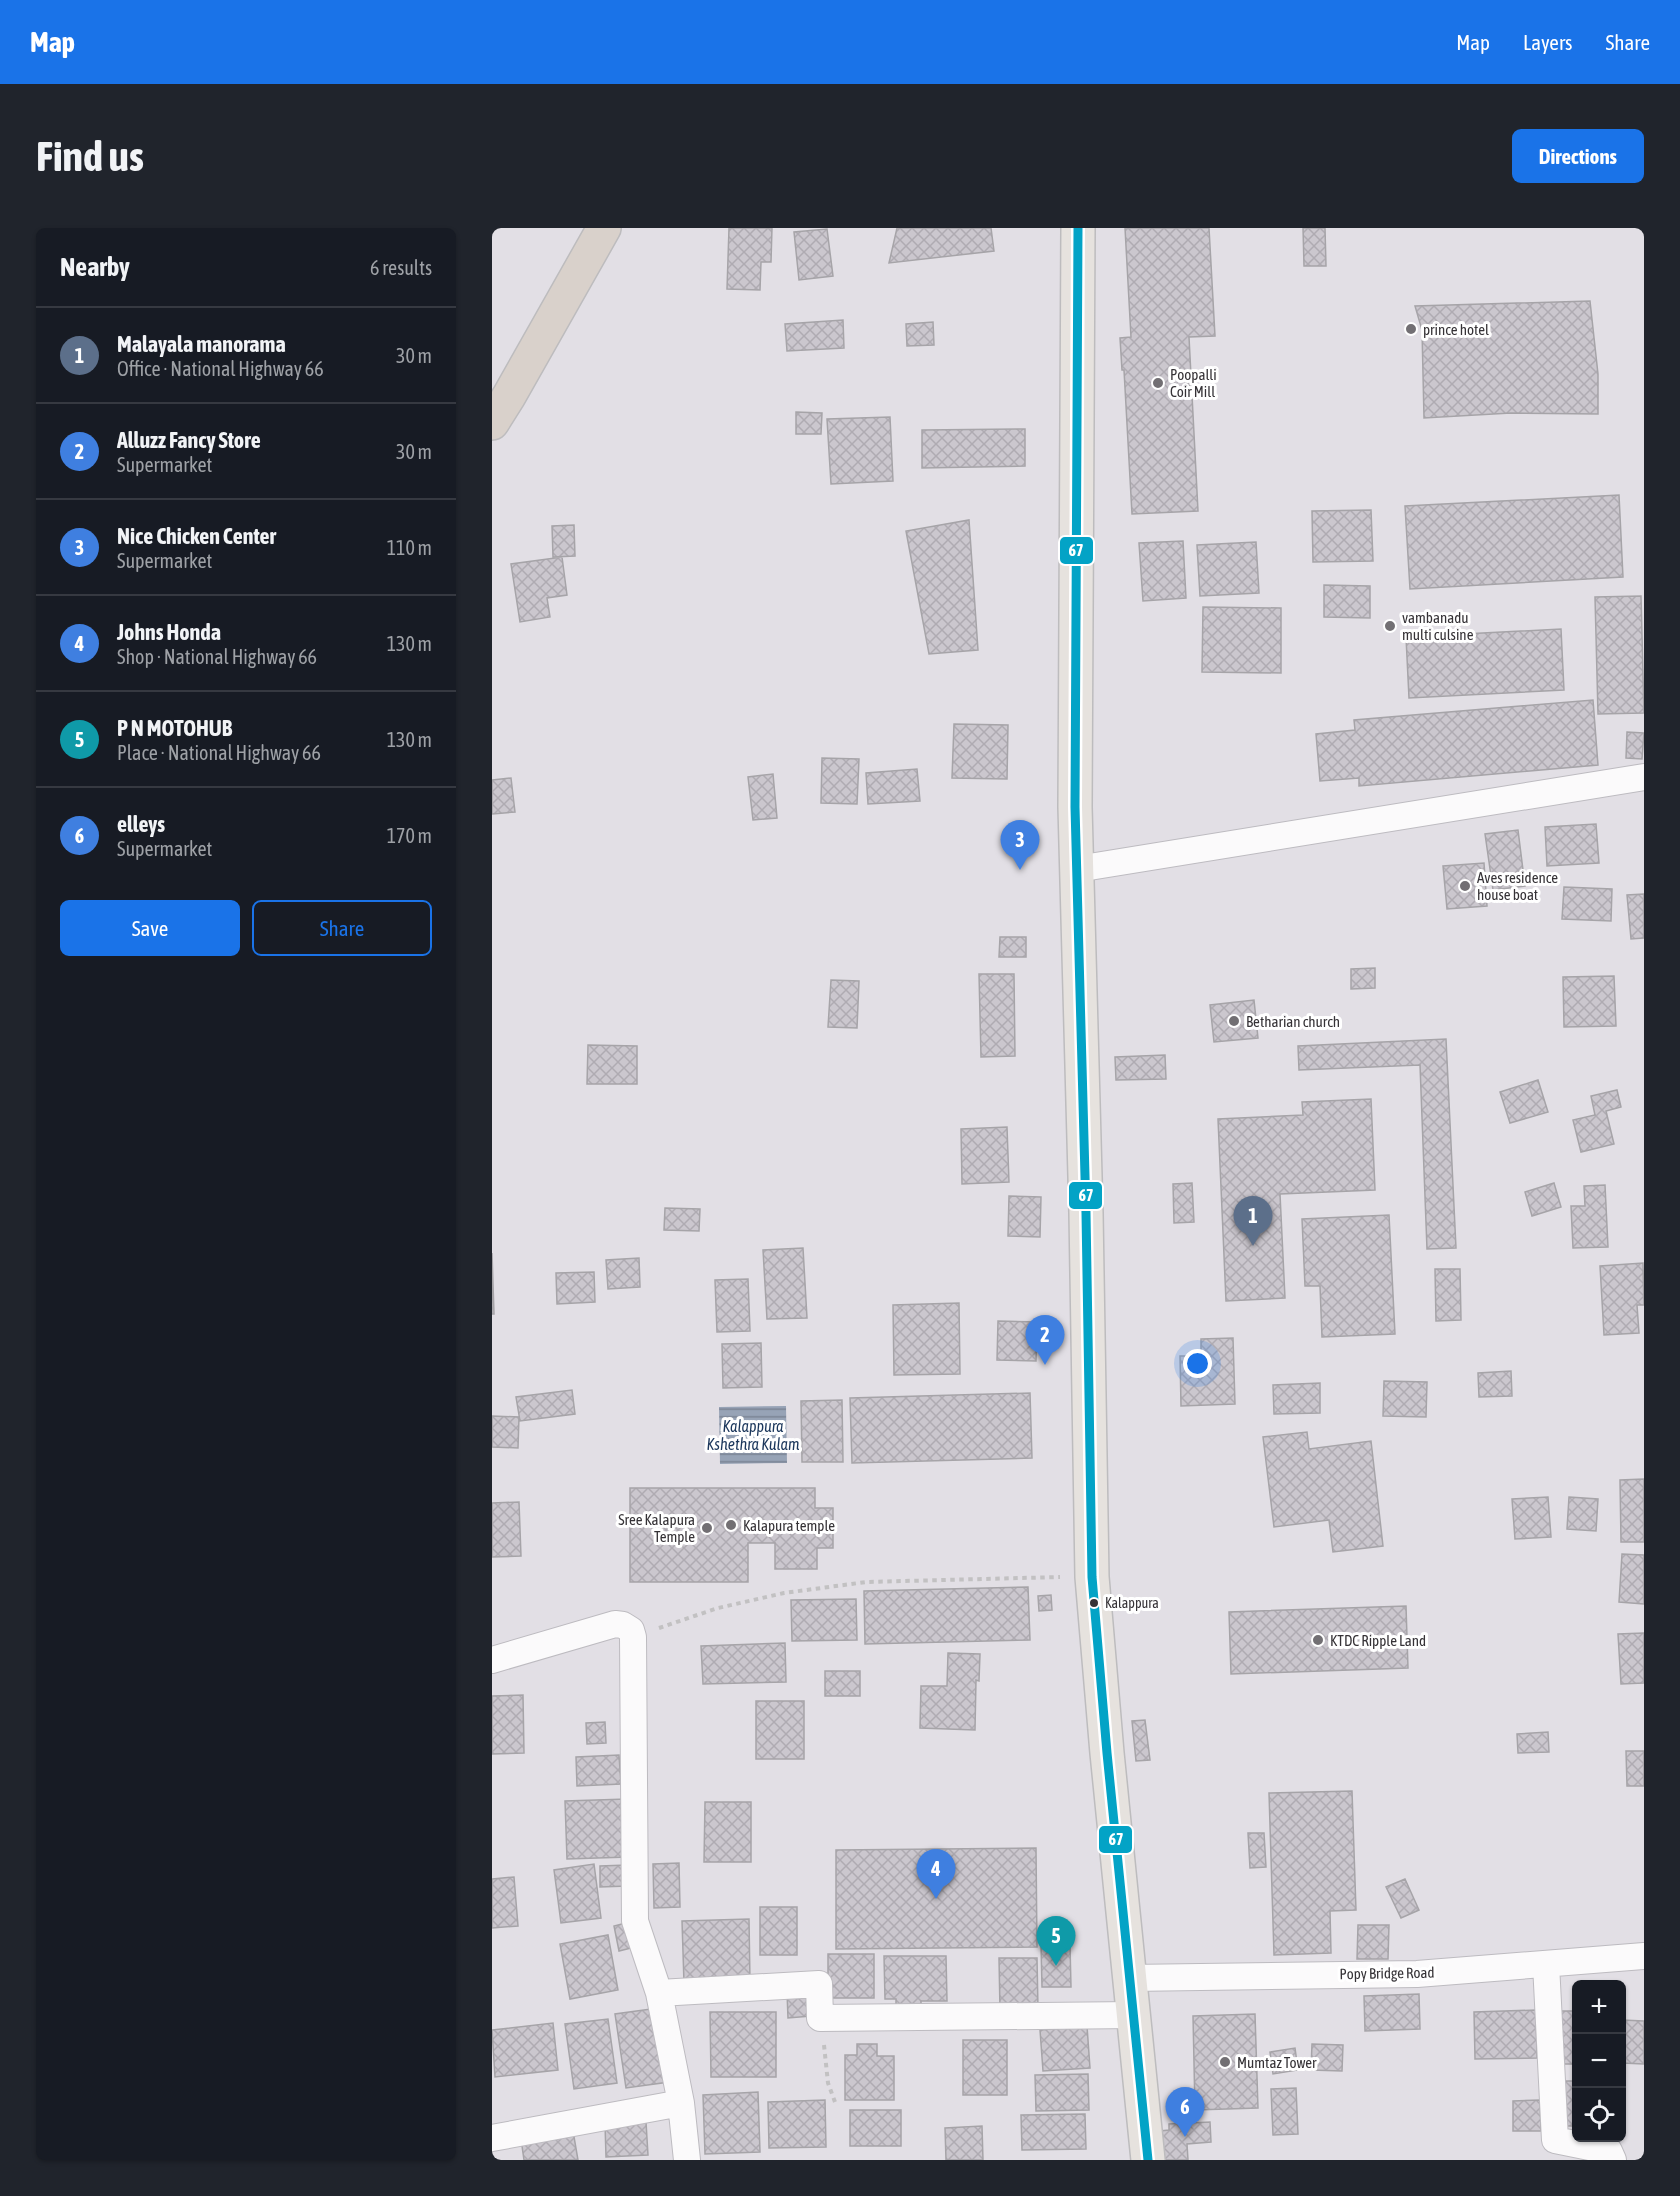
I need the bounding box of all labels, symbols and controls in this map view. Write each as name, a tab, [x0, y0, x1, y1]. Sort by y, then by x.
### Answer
text: Map	[30, 26, 75, 58]
text: Map	[1456, 30, 1490, 54]
text: Layers	[1523, 30, 1573, 54]
text: Share	[1606, 30, 1650, 54]
button: Directions	[1512, 129, 1644, 183]
text: Find us	[36, 132, 144, 180]
text: Nearby	[60, 252, 130, 282]
text: 6 results	[370, 256, 432, 279]
place label: prince hotel	[1423, 321, 1489, 338]
marker: prince hotel	[1404, 322, 1418, 336]
text: Malayala manorama	[117, 331, 286, 357]
text: 1	[75, 344, 84, 367]
text: 30 m	[396, 344, 432, 367]
text: Office · National Highway 66	[117, 357, 324, 380]
place label: Poopalli Coir Mill	[1170, 366, 1217, 400]
marker: Poopalli Coir Mill	[1151, 376, 1165, 390]
text: Alluzz Fancy Store	[117, 427, 261, 453]
text: 2	[75, 440, 84, 463]
text: 30 m	[396, 440, 432, 463]
text: Supermarket	[117, 453, 212, 476]
text: Nice Chicken Center	[117, 523, 276, 549]
text: 3	[75, 536, 84, 559]
text: 110 m	[387, 536, 432, 559]
line badge: 67	[1059, 536, 1094, 565]
text: 67	[1068, 541, 1084, 559]
text: Supermarket	[117, 549, 212, 572]
place label: vambanadu multi culsine	[1402, 609, 1474, 643]
text: Johns Honda	[117, 619, 221, 645]
marker: vambanadu multi culsine	[1383, 619, 1397, 633]
text: 4	[75, 632, 84, 655]
text: 130 m	[387, 632, 432, 655]
text: Shop · National Highway 66	[117, 645, 317, 668]
text: P N MOTOHUB	[117, 715, 232, 741]
text: 5	[75, 728, 84, 751]
text: 130 m	[387, 728, 432, 751]
text: Place · National Highway 66	[117, 741, 321, 764]
text: elleys	[117, 811, 165, 837]
pin: 3	[1000, 820, 1040, 870]
text: 6	[75, 824, 84, 847]
text: 170 m	[387, 824, 432, 847]
text: Supermarket	[117, 837, 212, 860]
place label: Aves residence house boat	[1477, 869, 1558, 903]
marker: Aves residence house boat	[1458, 879, 1472, 893]
button: Save	[60, 900, 240, 956]
button: Share	[252, 900, 432, 956]
place label: Betharian church	[1246, 1013, 1340, 1030]
marker: Betharian church	[1227, 1014, 1241, 1028]
line badge: 67	[1068, 1181, 1103, 1210]
text: 67	[1078, 1186, 1094, 1204]
pin: 1	[1234, 1196, 1272, 1246]
pin: 2	[1026, 1316, 1064, 1365]
your location	[1183, 1349, 1212, 1378]
water label: Kalappura Kshethra Kulam	[706, 1417, 800, 1453]
place label: Sree Kalapura Temple	[618, 1511, 695, 1545]
place label: Kalapura temple	[743, 1517, 835, 1534]
marker: Kalapura temple	[724, 1518, 738, 1532]
marker: Sree Kalapura Temple	[700, 1521, 714, 1535]
place label: Kalappura	[1105, 1595, 1159, 1611]
marker: Kalappura	[1088, 1597, 1100, 1609]
place label: KTDC Ripple Land	[1330, 1632, 1426, 1649]
marker: KTDC Ripple Land	[1311, 1633, 1325, 1647]
line badge: 67	[1098, 1825, 1133, 1854]
text: 67	[1108, 1830, 1124, 1848]
pin: 4	[916, 1850, 956, 1899]
pin: 5	[1036, 1916, 1076, 1966]
street label: Popy Bridge Road	[1339, 1964, 1435, 1982]
map controls	[1572, 1980, 1626, 2142]
button: +	[1572, 1980, 1626, 2034]
button: −	[1572, 2034, 1626, 2088]
place label: Mumtaz Tower	[1237, 2054, 1317, 2071]
marker: Mumtaz Tower	[1218, 2055, 1232, 2069]
pin: 6	[1166, 2088, 1204, 2137]
button: locate	[1572, 2088, 1626, 2142]

